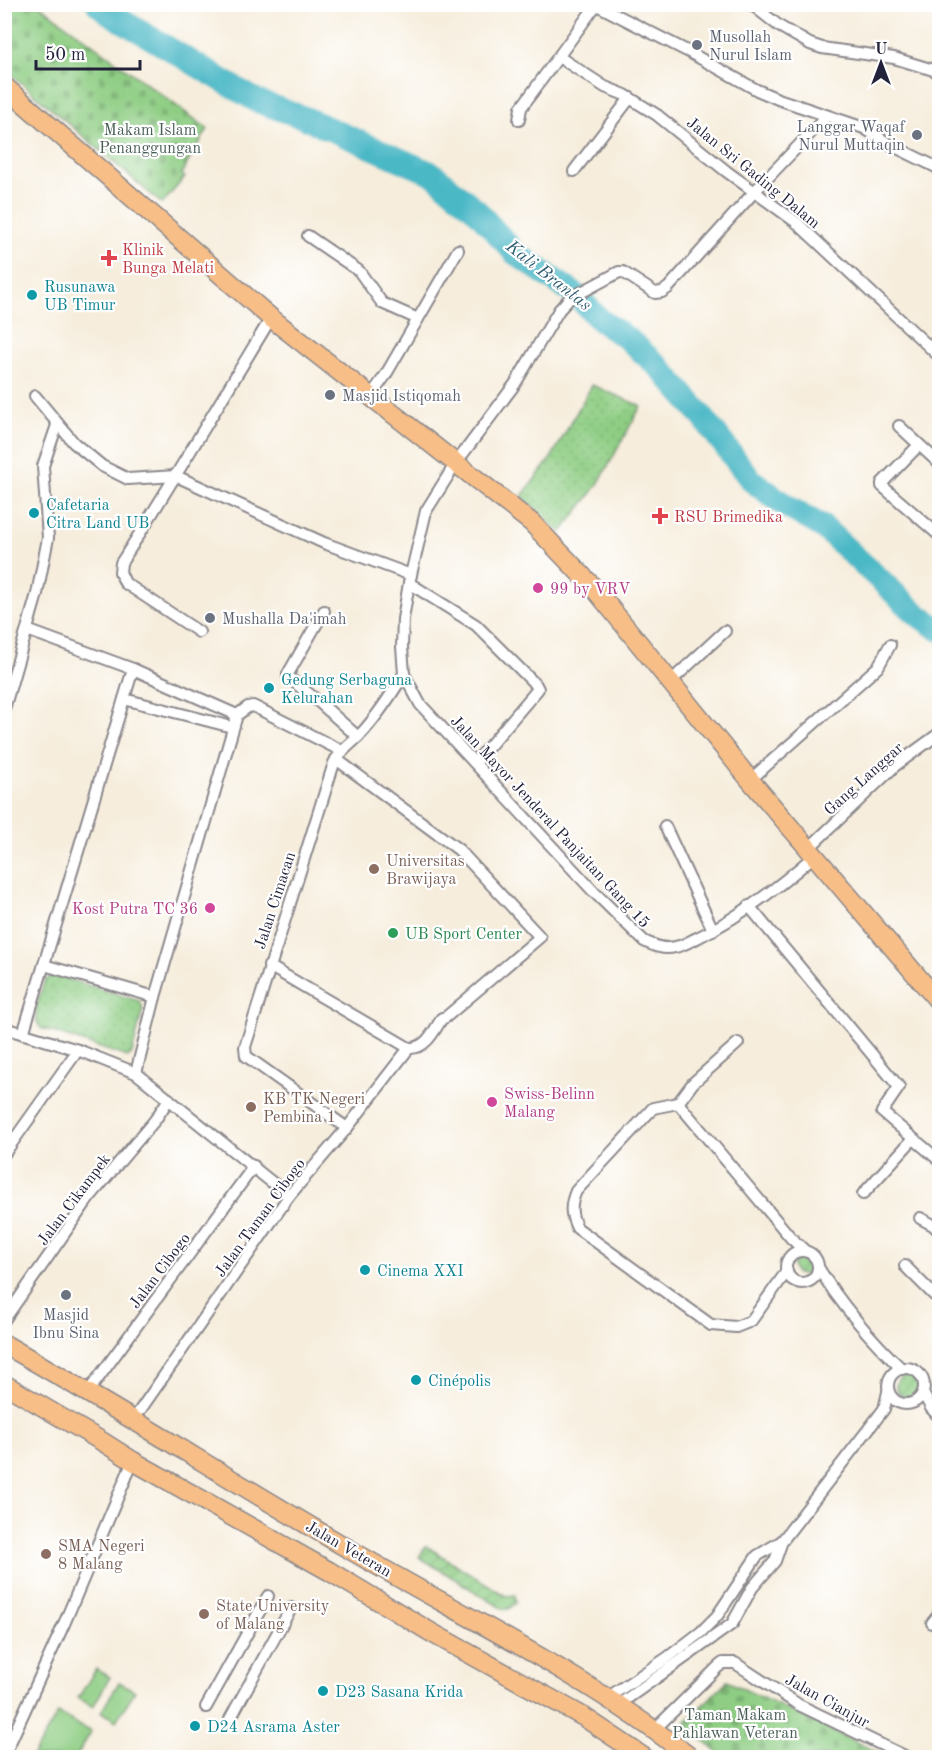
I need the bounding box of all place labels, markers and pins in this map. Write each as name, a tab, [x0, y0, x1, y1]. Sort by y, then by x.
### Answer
place label: Musollah Nurul Islam	[709, 30, 792, 64]
marker: Musollah Nurul Islam	[690, 38, 704, 52]
place label: Langgar Waqaf Nurul Muttaqin	[797, 120, 906, 154]
marker: Langgar Waqaf Nurul Muttaqin	[910, 128, 924, 142]
place label: Klinik Bunga Melati	[122, 243, 214, 277]
marker: Klinik Bunga Melati	[100, 249, 118, 267]
place label: Rusunawa UB Timur	[44, 280, 116, 314]
marker: Rusunawa UB Timur	[25, 288, 39, 302]
marker: Masjid Istiqomah	[323, 388, 337, 402]
place label: Masjid Istiqomah	[342, 389, 461, 405]
place label: Cafetaria Citra Land UB	[46, 498, 149, 532]
marker: Cafetaria Citra Land UB	[27, 506, 41, 520]
marker: RSU Brimedika	[651, 507, 669, 525]
place label: RSU Brimedika	[674, 510, 783, 526]
marker: 99 by VRV	[531, 581, 545, 595]
place label: 99 by VRV	[550, 582, 630, 598]
marker: Mushalla Da'imah	[203, 611, 217, 625]
place label: Mushalla Da'imah	[222, 612, 347, 628]
place label: Gedung Serbaguna Kelurahan	[281, 673, 412, 707]
marker: Gedung Serbaguna Kelurahan	[262, 681, 276, 695]
place label: Universitas Brawijaya	[386, 854, 465, 888]
marker: Universitas Brawijaya	[367, 862, 381, 876]
marker: Kost Putra TC 36	[203, 901, 217, 915]
place label: Kost Putra TC 36	[72, 902, 198, 918]
marker: UB Sport Center	[386, 926, 400, 940]
place label: UB Sport Center	[405, 927, 522, 943]
place label: Swiss-Belinn Malang	[504, 1087, 595, 1121]
place label: KB TK Negeri Pembina 1	[263, 1092, 365, 1126]
marker: Swiss-Belinn Malang	[485, 1095, 499, 1109]
marker: KB TK Negeri Pembina 1	[244, 1100, 258, 1114]
marker: Cinema XXI	[358, 1263, 372, 1277]
place label: Cinema XXI	[377, 1264, 463, 1280]
marker: Masjid Ibnu Sina	[59, 1288, 73, 1302]
place label: Masjid Ibnu Sina	[33, 1308, 100, 1342]
marker: Cinépolis	[409, 1373, 423, 1387]
place label: Cinépolis	[428, 1374, 491, 1390]
place label: SMA Negeri 8 Malang	[58, 1539, 145, 1573]
marker: SMA Negeri 8 Malang	[39, 1547, 53, 1561]
place label: State University of Malang	[216, 1599, 330, 1633]
marker: State University of Malang	[197, 1607, 211, 1621]
marker: D23 Sasana Krida	[316, 1684, 330, 1698]
place label: D23 Sasana Krida	[335, 1685, 464, 1701]
marker: D24 Asrama Aster	[188, 1719, 202, 1733]
place label: D24 Asrama Aster	[207, 1720, 340, 1736]

